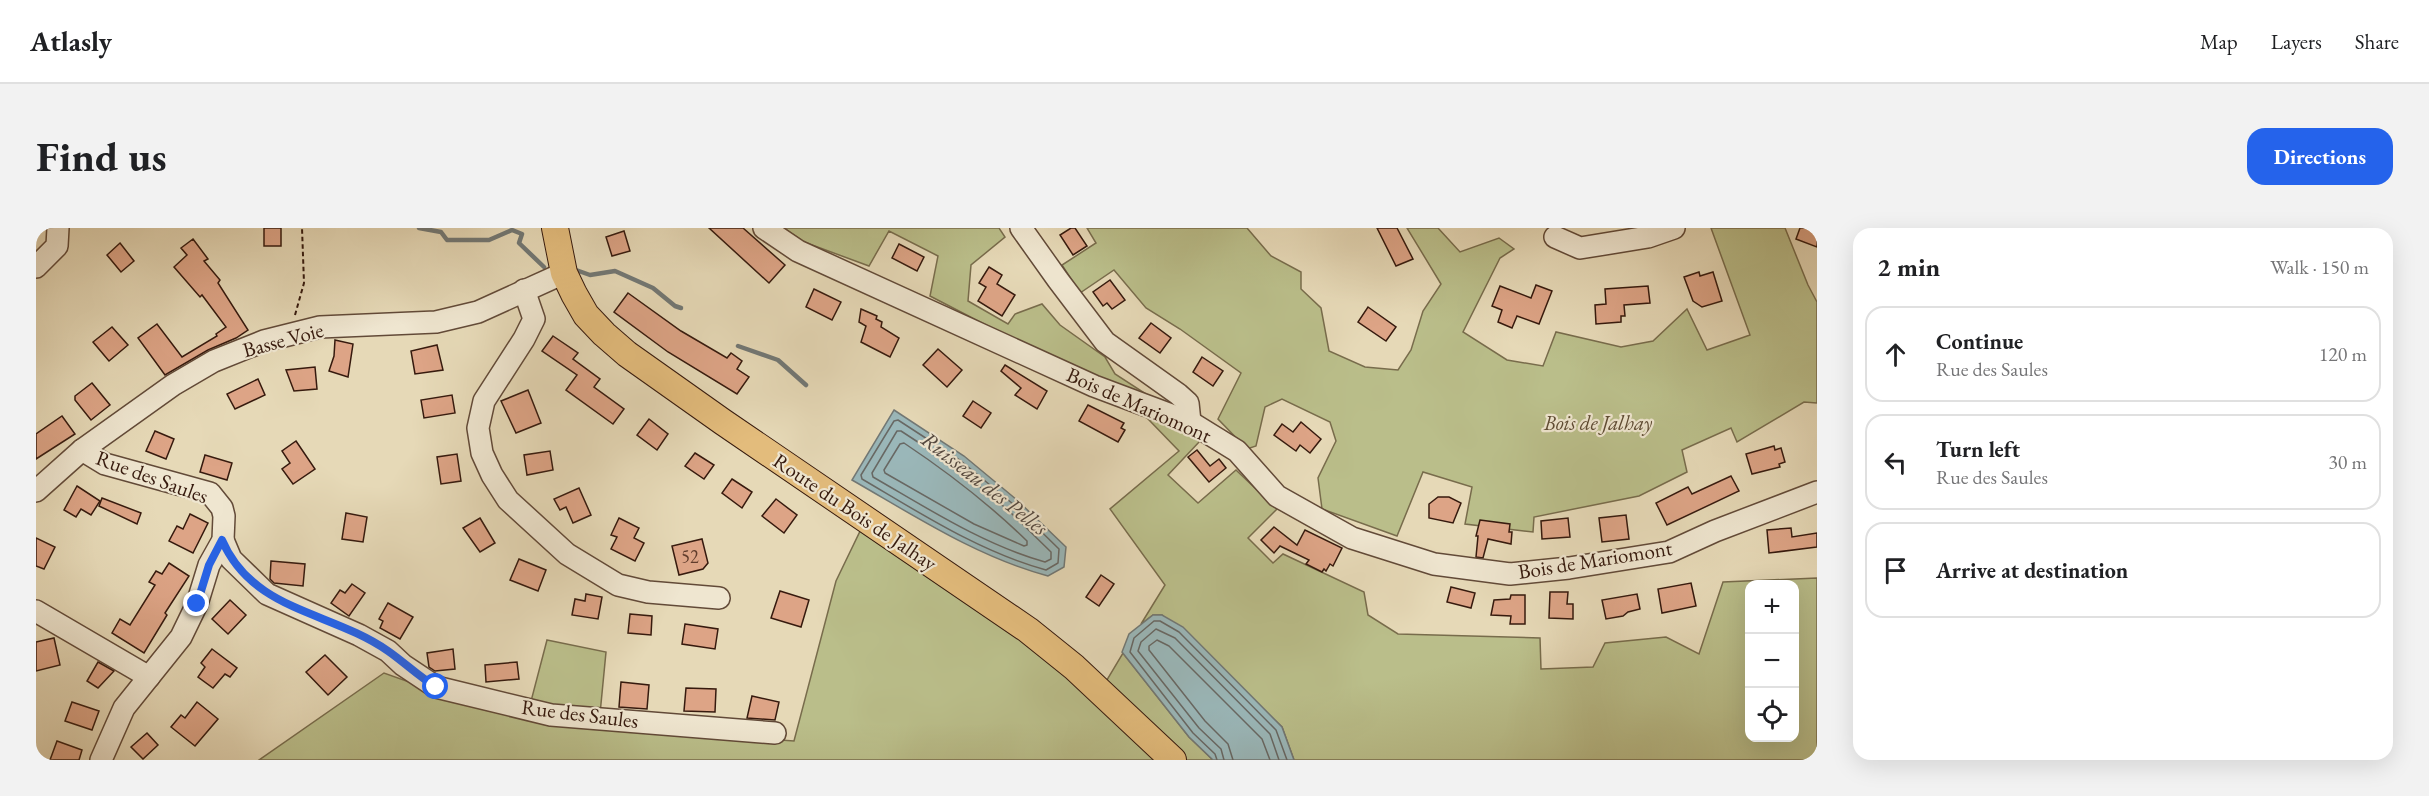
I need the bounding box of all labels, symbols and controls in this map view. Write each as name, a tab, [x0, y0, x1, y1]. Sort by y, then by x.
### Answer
text: Atlasly	[30, 23, 112, 59]
text: Map	[2200, 28, 2238, 55]
text: Layers	[2271, 28, 2322, 55]
text: Share	[2355, 28, 2399, 55]
button: Directions	[2247, 128, 2393, 185]
text: Find us	[36, 129, 167, 184]
text: 2 min	[1877, 250, 1940, 284]
text: Walk · 150 m	[2270, 254, 2369, 280]
street label: Basse Voie	[240, 316, 326, 363]
text: Continue	[1936, 327, 2023, 356]
icon: ahead	[1879, 338, 1912, 371]
text: 120 m	[2319, 341, 2367, 367]
text: Rue des Saules	[1936, 356, 2048, 382]
street label: Bois de Mariomont	[1063, 361, 1216, 449]
park label: Bois de Jalhay	[1543, 409, 1653, 436]
water label: Ruisseau des Pelles	[915, 425, 1055, 543]
text: Turn left	[1936, 435, 2020, 464]
street label: Rue des Saules	[92, 444, 212, 509]
icon: left	[1879, 446, 1912, 479]
street label: Route du Bois de Jalhay	[768, 447, 943, 577]
text: 30 m	[2328, 449, 2367, 475]
text: Rue des Saules	[1936, 464, 2048, 490]
street label: Bois de Mariomont	[1516, 534, 1674, 585]
house number: 52	[681, 545, 699, 568]
icon: arrive	[1879, 554, 1912, 587]
text: Arrive at destination	[1936, 556, 2128, 585]
map controls	[1745, 580, 1799, 742]
button: +	[1745, 580, 1799, 634]
route end	[183, 590, 209, 616]
button: −	[1745, 634, 1799, 688]
route start	[422, 673, 448, 699]
button: locate	[1745, 688, 1799, 742]
street label: Rue des Saules	[520, 693, 640, 734]

